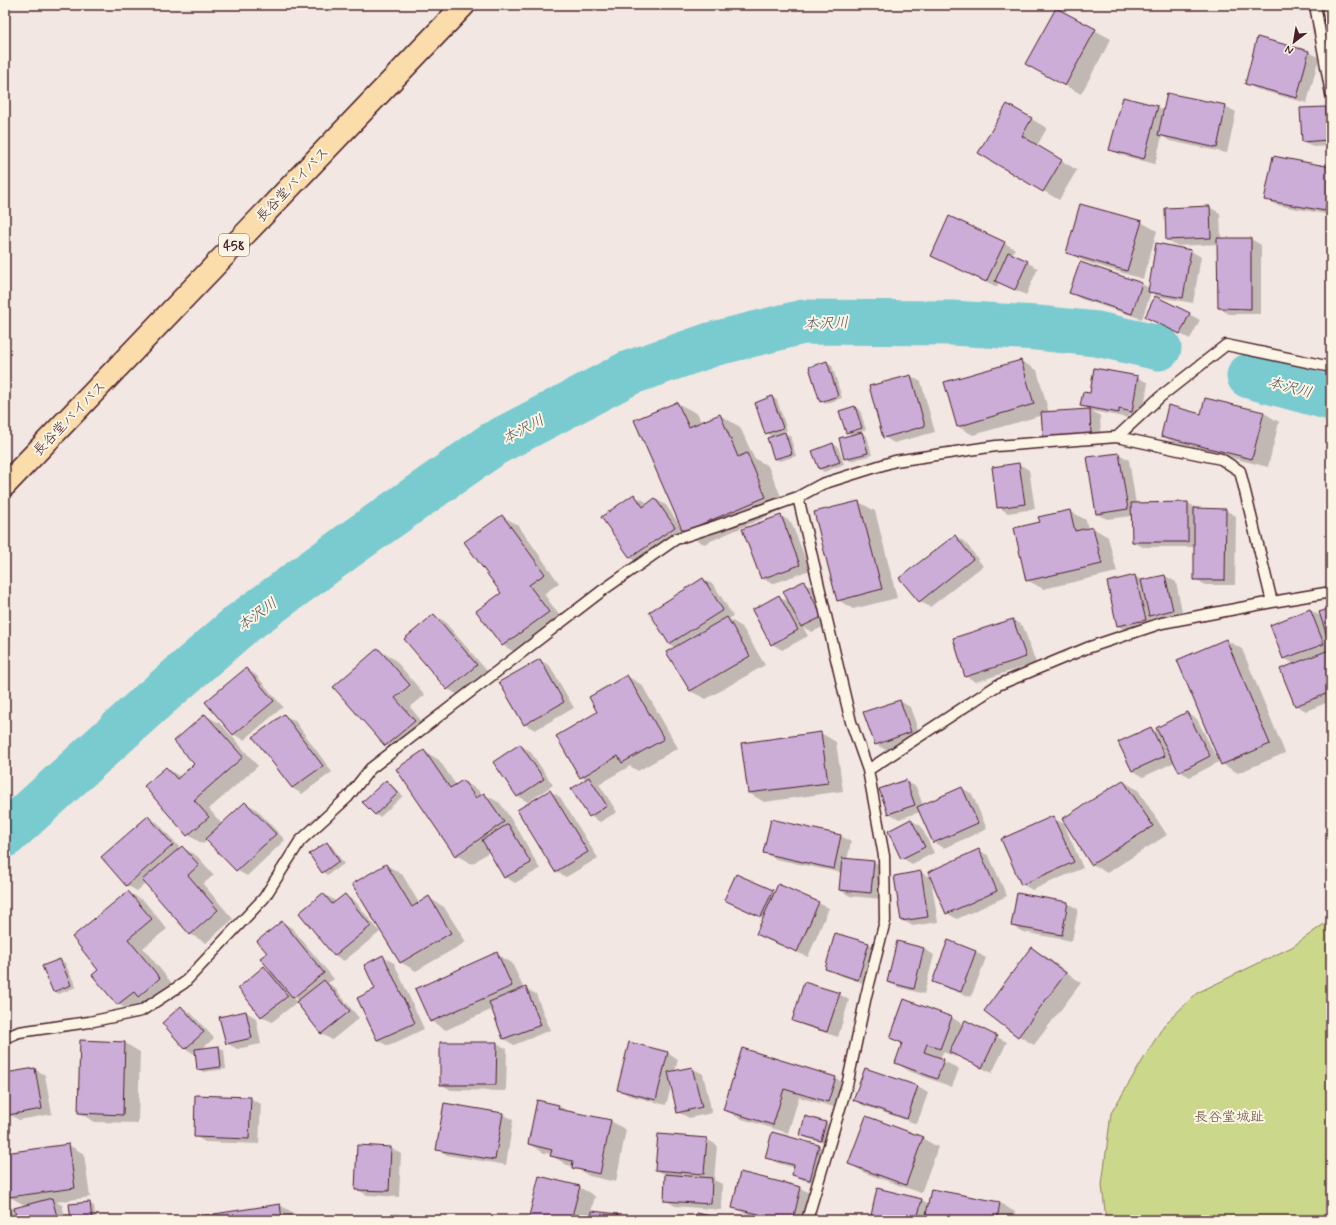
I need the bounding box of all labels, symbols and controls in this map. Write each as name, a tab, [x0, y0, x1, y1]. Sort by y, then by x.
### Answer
north arrow	[1274, 22, 1314, 62]
text: N	[1283, 42, 1296, 58]
street label: 長谷堂バイパス	[252, 143, 333, 226]
road number: 458	[219, 234, 249, 256]
water label: 本沢川	[803, 313, 849, 335]
water label: 本沢川	[1265, 372, 1314, 403]
street label: 長谷堂バイパス	[29, 377, 110, 460]
water label: 本沢川	[499, 410, 548, 449]
water label: 本沢川	[234, 593, 282, 636]
park label: 長谷堂城趾	[1194, 1108, 1264, 1126]

